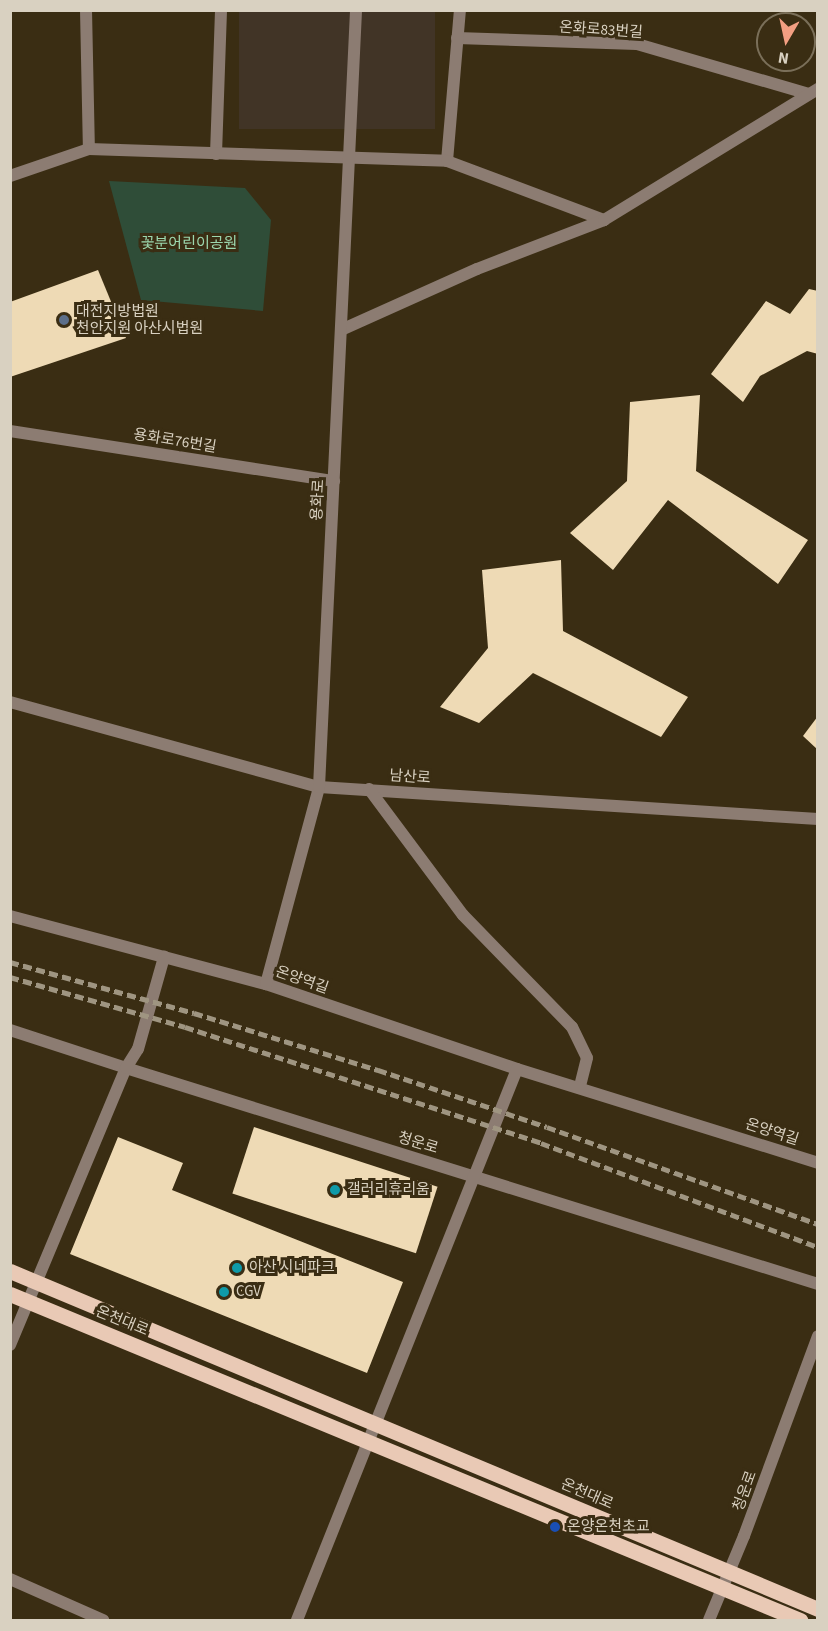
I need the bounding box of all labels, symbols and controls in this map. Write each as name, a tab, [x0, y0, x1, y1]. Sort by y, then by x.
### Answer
north arrow	[756, 12, 816, 72]
street label: 온화로83번길	[559, 18, 643, 42]
text: N	[777, 46, 790, 70]
park label: 꽃분어린이공원	[141, 235, 237, 253]
place label: 대전지방법원 천안지원 아산시법원	[76, 302, 203, 337]
marker: 대전지방법원 천안지원 아산시법원	[57, 313, 71, 327]
street label: 용화로76번길	[132, 426, 218, 456]
street label: 용화로	[308, 479, 328, 521]
street label: 남산로	[389, 767, 431, 787]
street label: 온양역길	[273, 963, 331, 997]
street label: 온양역길	[743, 1115, 801, 1149]
street label: 청운로	[396, 1128, 440, 1158]
place label: 갤러리휴리움	[347, 1181, 430, 1199]
marker: 갤러리휴리움	[328, 1183, 342, 1197]
place label: 아산 시네파크	[249, 1259, 335, 1277]
marker: 아산 시네파크	[230, 1261, 244, 1275]
place label: CGV	[236, 1283, 261, 1301]
marker: CGV	[217, 1285, 231, 1299]
street label: 온천대로	[93, 1302, 151, 1340]
street label: 청운로	[729, 1468, 761, 1514]
street label: 온천대로	[558, 1475, 616, 1513]
place label: 온양온천초교	[567, 1518, 650, 1536]
marker: 온양온천초교	[548, 1520, 562, 1534]

